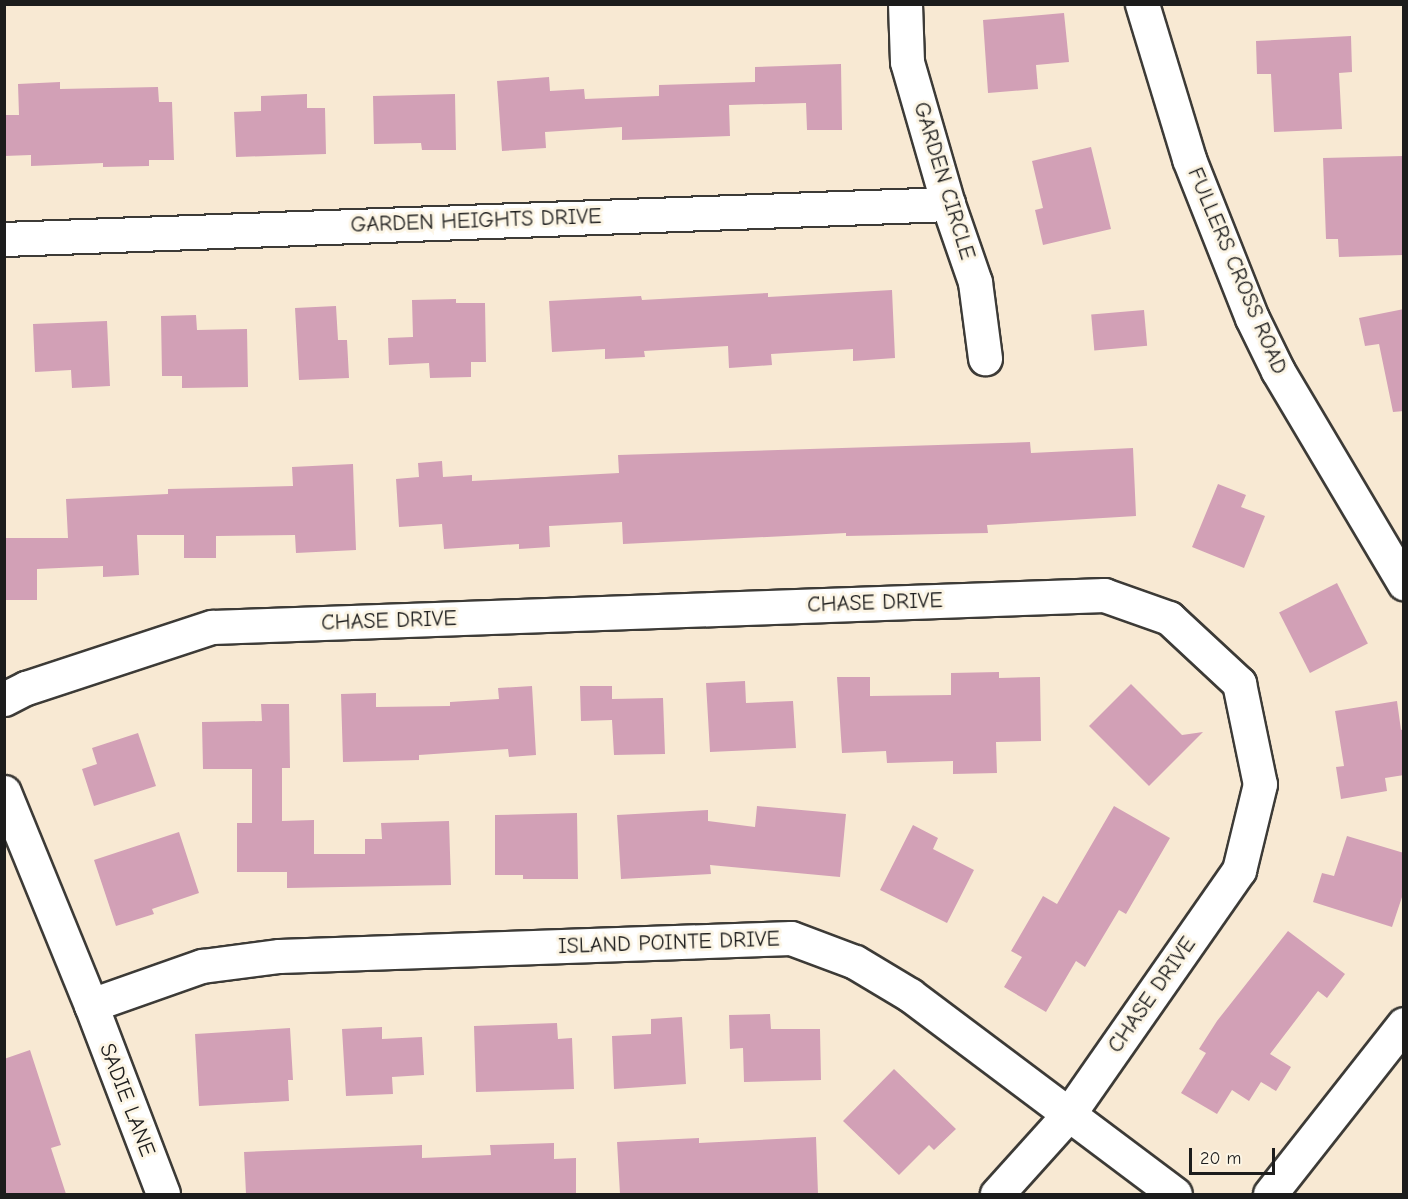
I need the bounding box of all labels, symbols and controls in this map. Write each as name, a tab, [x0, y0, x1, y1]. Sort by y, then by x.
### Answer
street label: GARDEN CIRCLE	[907, 99, 981, 263]
street label: FULLERS CROSS ROAD	[1181, 164, 1293, 378]
street label: GARDEN HEIGHTS DRIVE	[350, 203, 602, 239]
street label: CHASE DRIVE	[807, 587, 943, 619]
street label: CHASE DRIVE	[321, 605, 457, 637]
street label: ISLAND POINTE DRIVE	[558, 926, 780, 960]
street label: CHASE DRIVE	[1102, 932, 1202, 1058]
street label: SADIE LANE	[93, 1040, 161, 1160]
scale bar	[1192, 1136, 1278, 1174]
text: 20 m	[1200, 1148, 1241, 1169]

